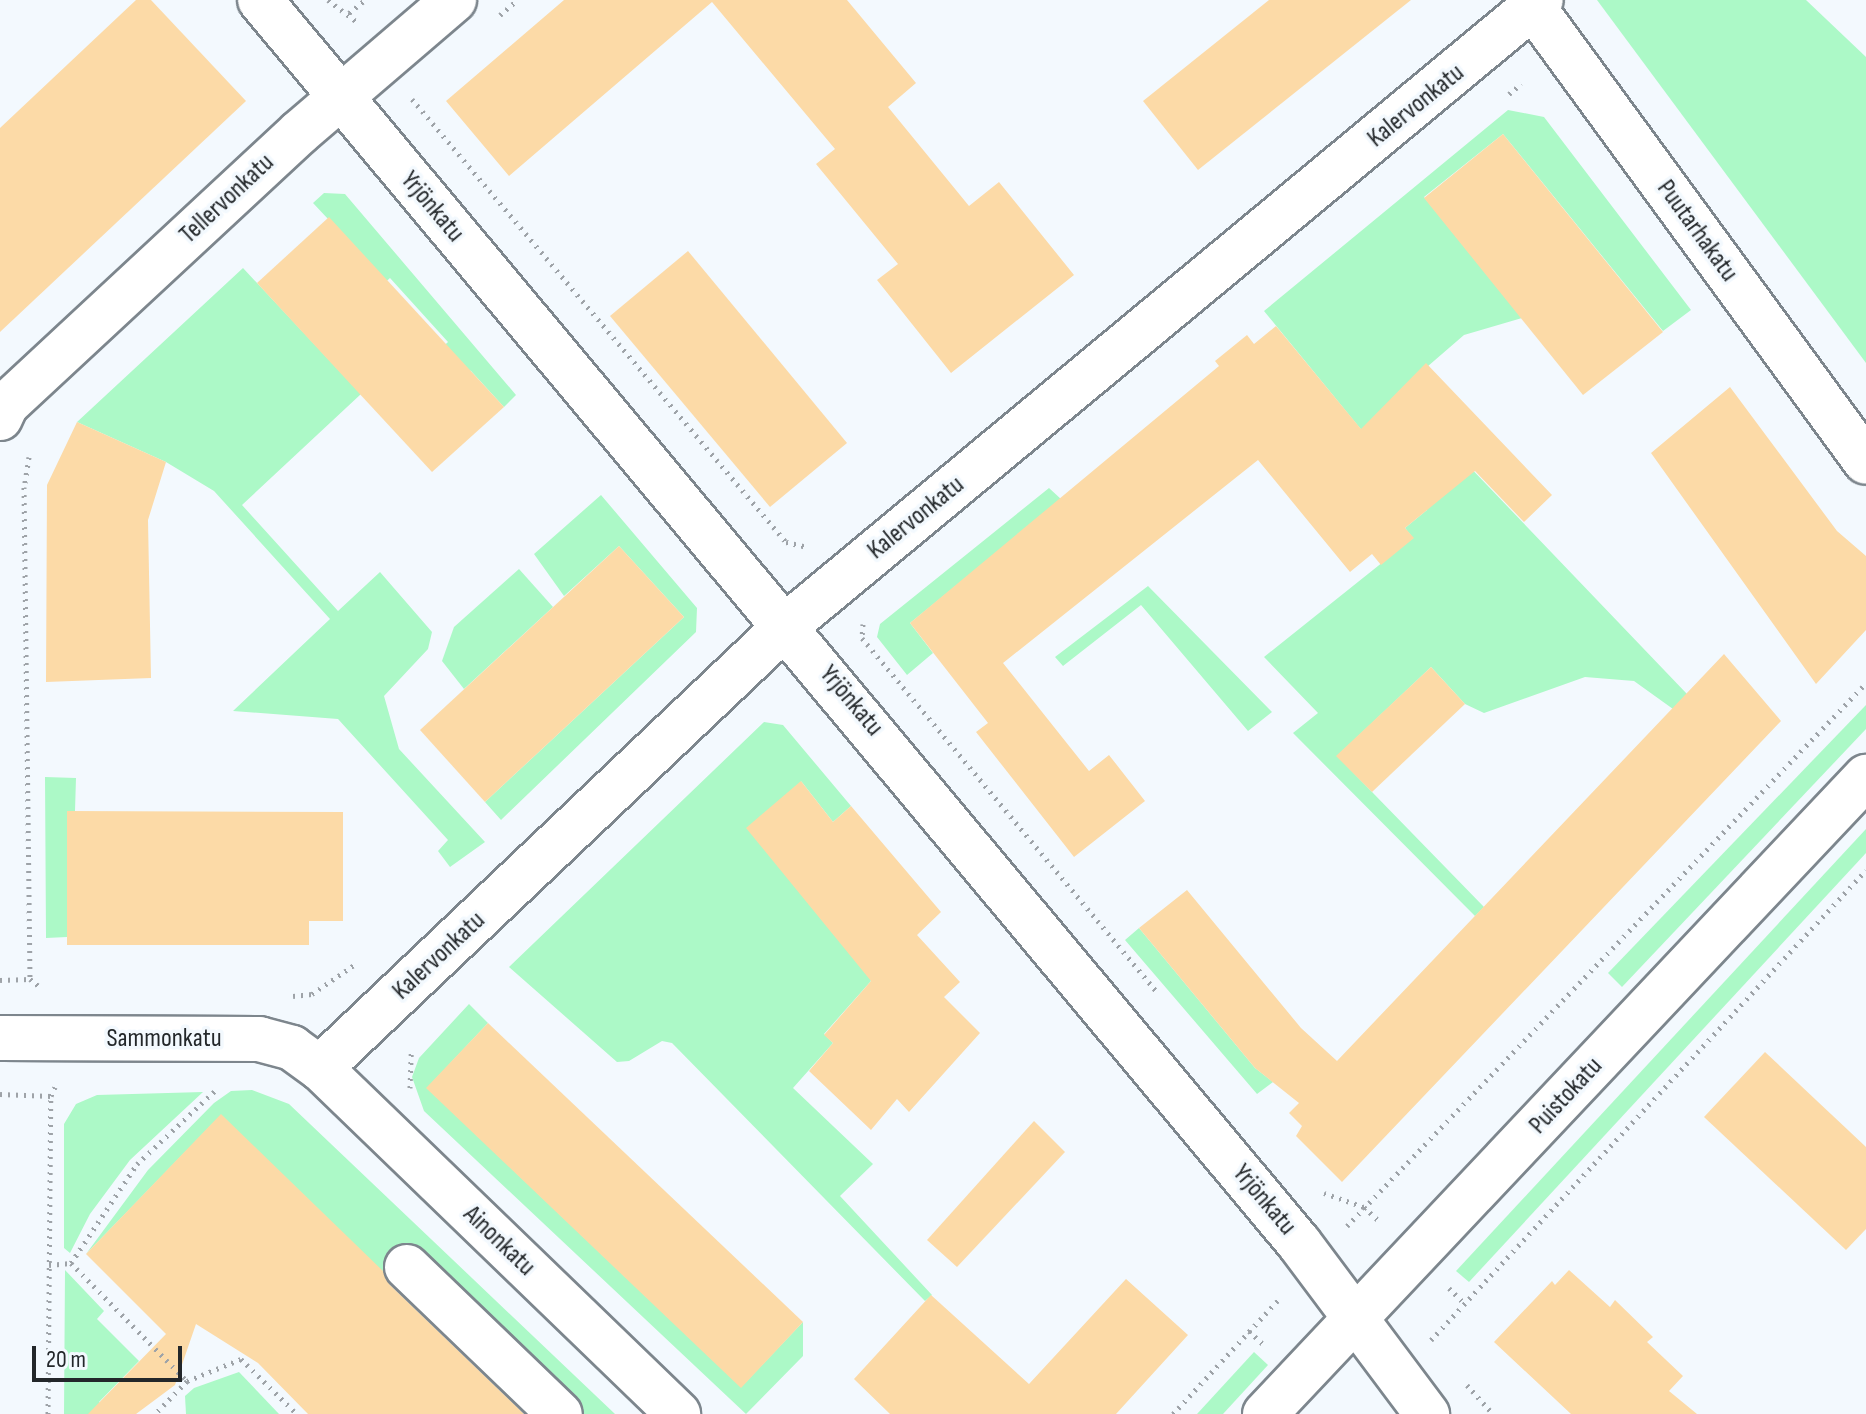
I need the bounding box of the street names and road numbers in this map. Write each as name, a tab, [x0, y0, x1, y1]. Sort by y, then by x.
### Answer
street label: Kalervonkatu	[1361, 58, 1471, 154]
street label: Tellervonkatu	[173, 147, 281, 251]
street label: Yrjönkatu	[394, 165, 470, 249]
street label: Puutarhakatu	[1650, 174, 1744, 288]
street label: Kalervonkatu	[861, 470, 971, 566]
street label: Yrjönkatu	[813, 659, 889, 743]
street label: Kalervonkatu	[386, 905, 492, 1007]
street label: Sammonkatu	[106, 1023, 222, 1055]
street label: Puistokatu	[1523, 1051, 1609, 1141]
street label: Yrjönkatu	[1226, 1158, 1302, 1242]
street label: Ainonkatu	[457, 1199, 541, 1283]

